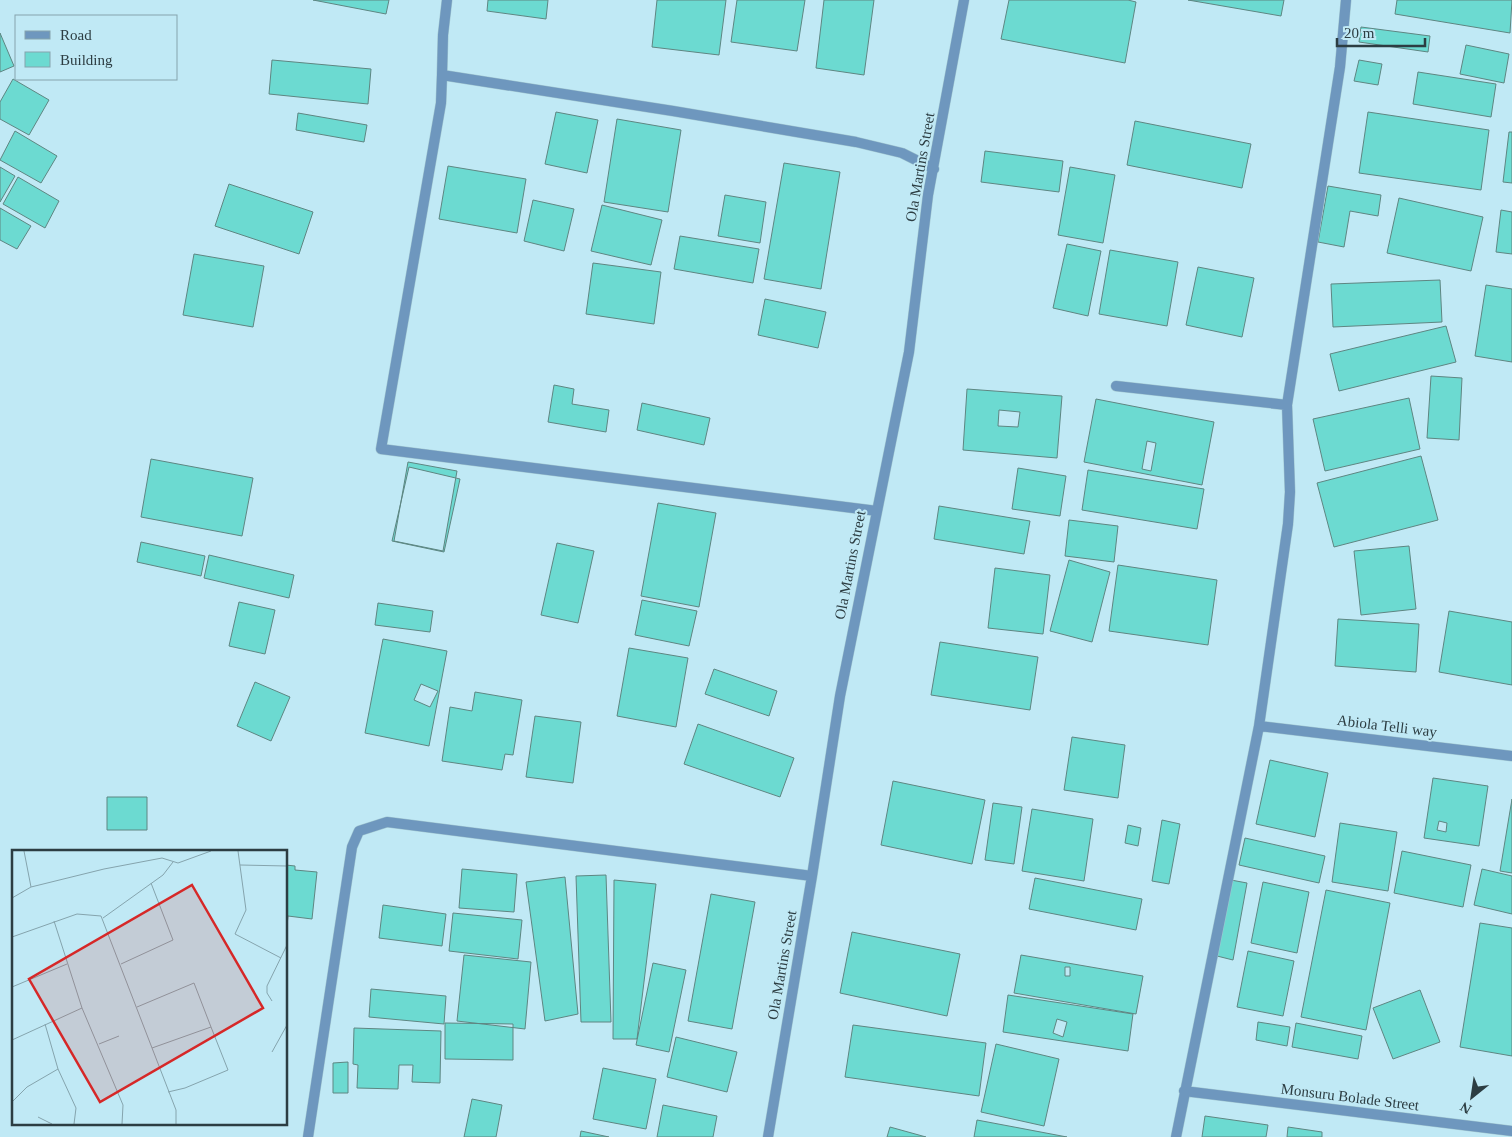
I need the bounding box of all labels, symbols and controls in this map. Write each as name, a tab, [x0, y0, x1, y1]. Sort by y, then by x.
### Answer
legend	[15, 15, 178, 80]
scale bar	[1337, 15, 1424, 47]
text: 20 m	[1344, 25, 1375, 41]
text: Road	[60, 27, 92, 43]
text: Building	[60, 52, 113, 68]
street label: Ola Martins Street	[903, 110, 938, 223]
street label: Ola Martins Street	[832, 508, 869, 621]
street label: Abiola Telli way	[1336, 712, 1438, 740]
inset map	[12, 850, 288, 1124]
street label: Ola Martins Street	[765, 908, 800, 1021]
north arrow	[1447, 1072, 1497, 1122]
street label: Monsuru Bolade Street	[1280, 1081, 1421, 1114]
text: N	[1458, 1099, 1474, 1117]

